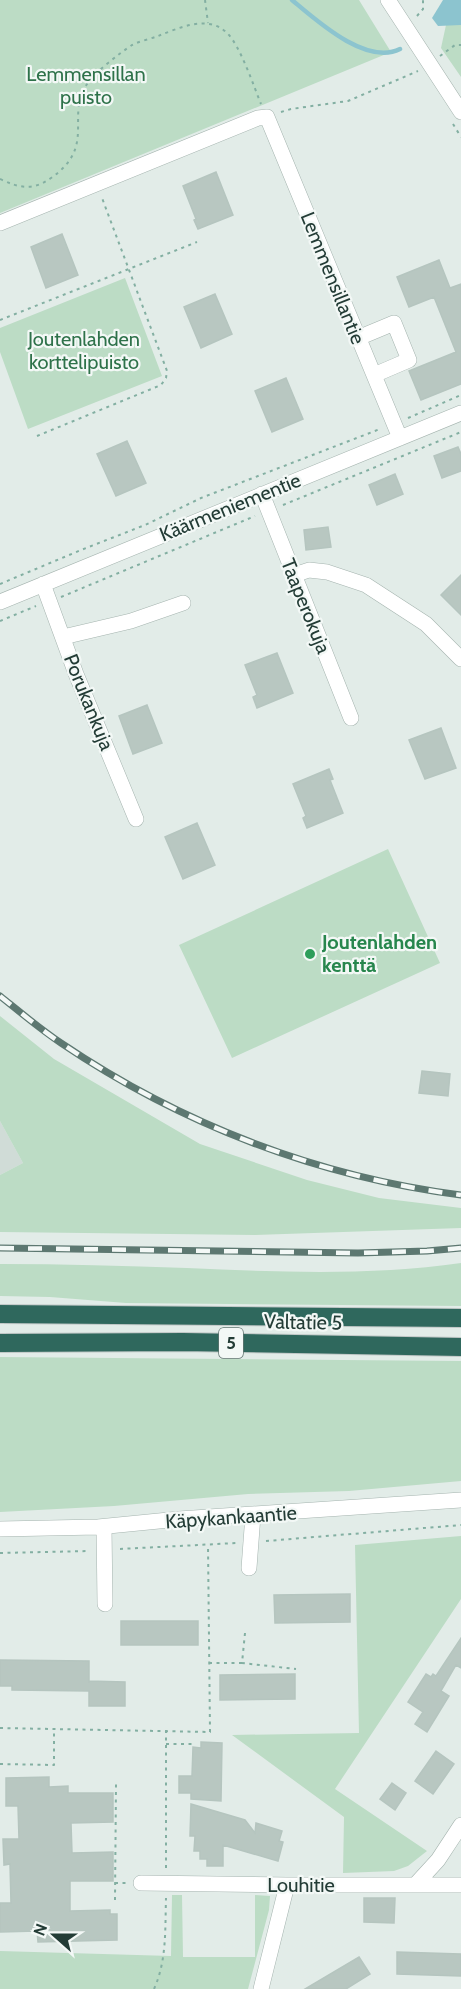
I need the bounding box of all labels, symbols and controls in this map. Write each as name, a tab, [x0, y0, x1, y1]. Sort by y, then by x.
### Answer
park label: Lemmensillan puisto	[26, 62, 146, 109]
street label: Lemmensillantie	[296, 208, 370, 348]
park label: Joutenlahden korttelipuisto	[27, 327, 140, 374]
street label: Käärmeniementie	[156, 468, 304, 546]
street label: Taaperokuja	[276, 555, 336, 657]
street label: Porukankuja	[59, 650, 119, 754]
place label: Joutenlahden kenttä	[321, 930, 437, 977]
marker: Joutenlahden kenttä	[303, 947, 317, 961]
street label: Valtatie 5	[264, 1309, 342, 1335]
road number: 5	[219, 1328, 243, 1358]
street label: Käpykankaantie	[164, 1500, 298, 1534]
street label: Louhitie	[267, 1873, 335, 1897]
north arrow	[24, 1905, 84, 1965]
text: N	[30, 1921, 51, 1938]

